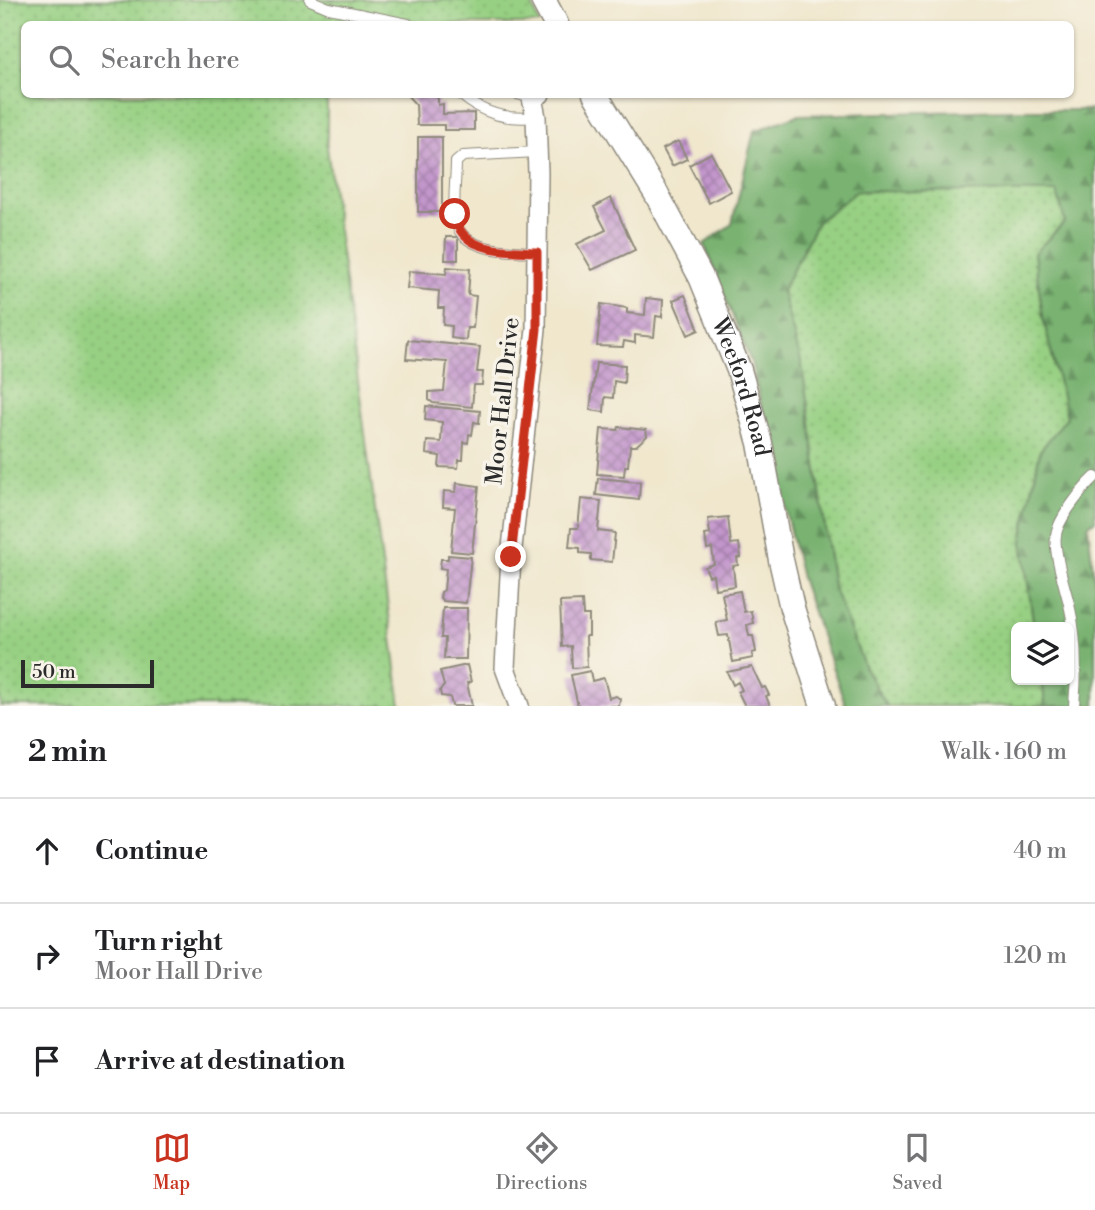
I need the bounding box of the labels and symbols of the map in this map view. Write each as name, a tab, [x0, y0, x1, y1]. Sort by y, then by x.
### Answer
route start	[439, 198, 470, 229]
street label: Weeford Road	[705, 313, 776, 458]
street label: Moor Hall Drive	[480, 316, 526, 486]
route end	[495, 541, 526, 572]
scale bar	[21, 657, 154, 689]

